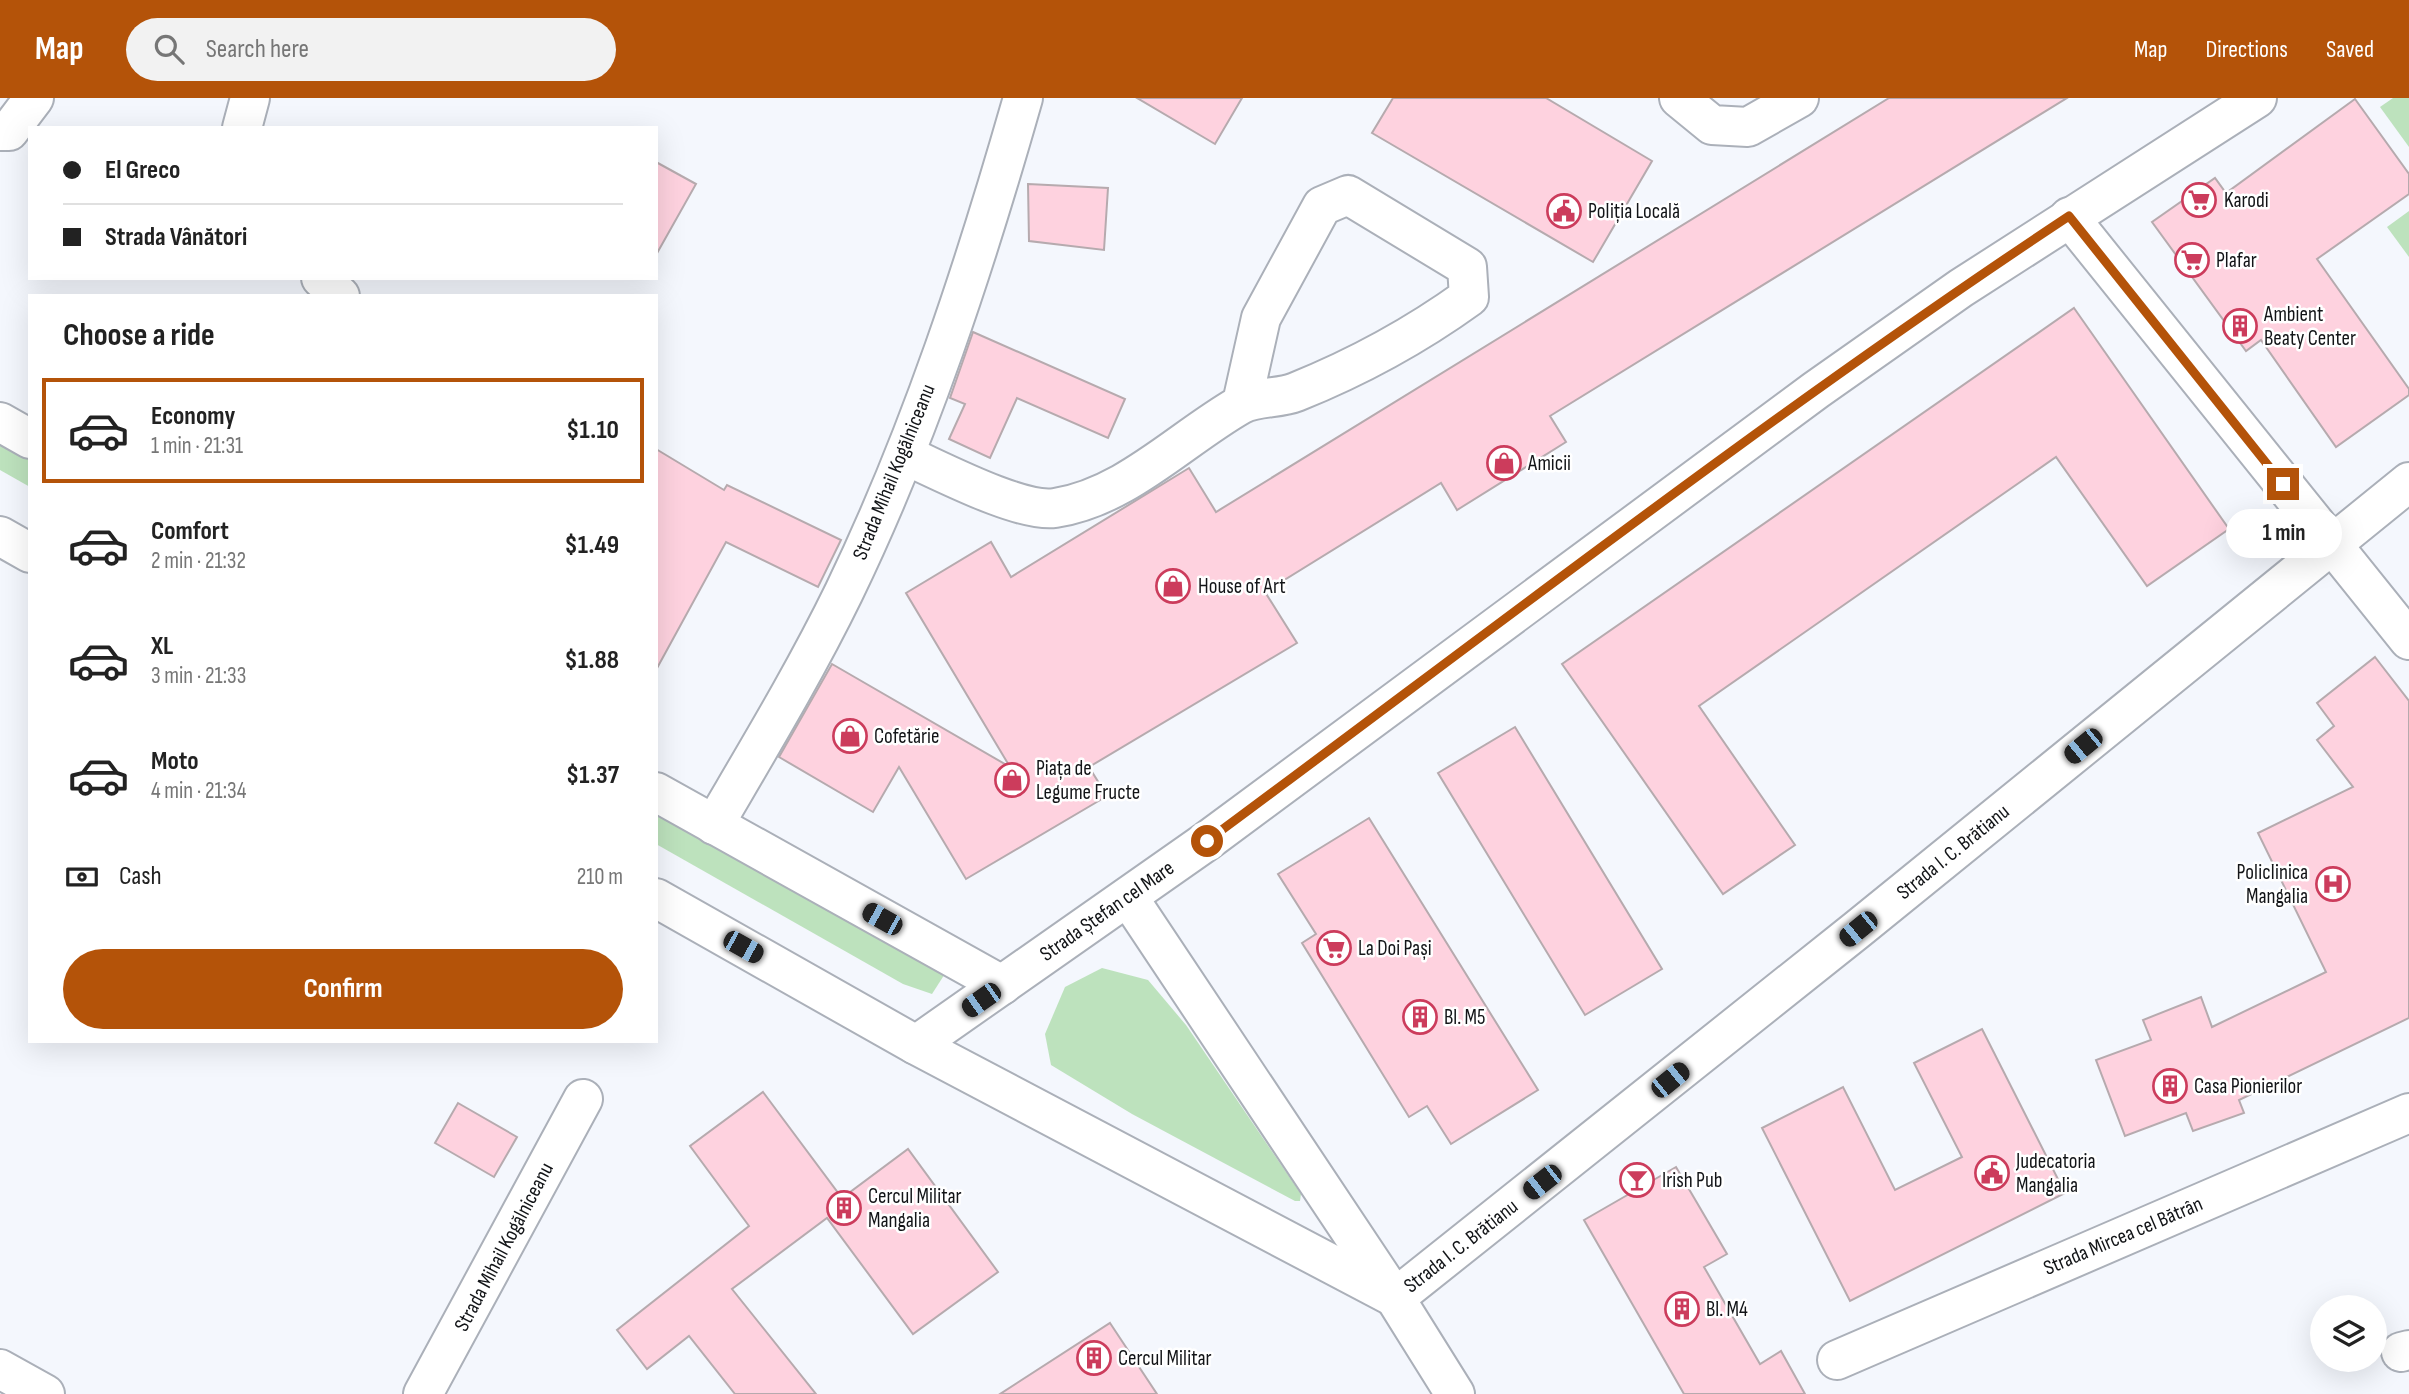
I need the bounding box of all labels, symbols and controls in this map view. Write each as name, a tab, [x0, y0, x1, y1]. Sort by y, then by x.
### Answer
search box	[126, 18, 616, 81]
text: Map	[35, 29, 84, 69]
icon: search	[150, 30, 188, 68]
text: Search here	[206, 34, 309, 65]
text: Map	[2134, 35, 2167, 64]
text: Directions	[2205, 35, 2288, 64]
text: Saved	[2326, 35, 2374, 64]
text: El Greco	[105, 155, 180, 186]
supermarket icon: Karodi	[2180, 181, 2218, 219]
place label: Karodi	[2224, 188, 2269, 213]
public building icon: Poliția Locală	[1545, 192, 1583, 230]
place label: Poliția Locală	[1588, 199, 1680, 224]
text: Strada Vânători	[105, 222, 247, 253]
supermarket icon: Plafar	[2173, 241, 2211, 279]
place label: Plafar	[2216, 248, 2257, 273]
place label: Ambient Beaty Center	[2263, 302, 2356, 351]
building icon: Ambient Beaty Center	[2221, 307, 2259, 345]
text: Choose a ride	[63, 316, 215, 355]
street label: Strada Mihail Kogălniceanu	[847, 380, 941, 564]
icon: car	[67, 399, 130, 462]
text: Economy	[151, 401, 235, 432]
text: $1.10	[566, 415, 619, 446]
text: 1 min · 21:31	[151, 432, 243, 460]
shop icon: Amicii	[1485, 444, 1523, 482]
place label: Amicii	[1527, 451, 1571, 476]
route end	[2267, 468, 2299, 500]
callout: 1 min	[2225, 508, 2341, 558]
icon: car	[67, 514, 130, 577]
text: Comfort	[151, 516, 229, 547]
text: 1 min	[2263, 519, 2305, 547]
text: $1.49	[564, 530, 619, 561]
text: 2 min · 21:32	[151, 547, 246, 575]
shop icon: House of Art	[1154, 567, 1192, 605]
place label: House of Art	[1198, 574, 1286, 599]
icon: car	[67, 629, 130, 692]
text: XL	[151, 631, 173, 662]
text: $1.88	[564, 645, 619, 676]
text: 3 min · 21:33	[151, 662, 246, 690]
shop icon: Cofetărie	[831, 717, 869, 755]
place label: Cofetărie	[874, 724, 939, 749]
car	[2061, 725, 2106, 767]
icon: car	[67, 744, 130, 807]
text: Moto	[151, 746, 199, 777]
place label: Piața de Legume Fructe	[1036, 756, 1140, 805]
text: $1.37	[566, 760, 619, 791]
shop icon: Piața de Legume Fructe	[993, 761, 1031, 799]
text: 4 min · 21:34	[151, 777, 246, 805]
street label: Strada I. C. Brătianu	[1892, 799, 2014, 905]
route start	[1191, 825, 1223, 857]
street label: Strada Ștefan cel Mare	[1035, 855, 1179, 967]
icon: cash	[63, 858, 101, 896]
place label: Policlinica Mangalia	[2236, 860, 2308, 909]
text: Cash	[119, 861, 162, 892]
text: 210 m	[577, 863, 623, 891]
hospital icon: Policlinica Mangalia	[2314, 865, 2352, 903]
car	[859, 900, 906, 938]
car	[1836, 908, 1881, 950]
car	[720, 928, 767, 966]
supermarket icon: La Doi Pași	[1315, 929, 1353, 967]
place label: La Doi Pași	[1358, 936, 1432, 961]
button: Confirm	[63, 949, 623, 1029]
car	[958, 979, 1005, 1021]
building icon: Bl. M5	[1401, 998, 1439, 1036]
place label: Bl. M5	[1444, 1005, 1485, 1030]
car	[1648, 1059, 1693, 1101]
building icon: Casa Pionierilor	[2151, 1067, 2189, 1105]
place label: Casa Pionierilor	[2194, 1074, 2302, 1099]
place label: Judecatoria Mangalia	[2015, 1149, 2095, 1198]
public building icon: Judecatoria Mangalia	[1973, 1154, 2011, 1192]
street label: Strada Mihail Kogălniceanu	[449, 1158, 559, 1336]
car	[1519, 1161, 1566, 1203]
bar icon: Irish Pub	[1618, 1161, 1656, 1199]
place label: Irish Pub	[1662, 1168, 1722, 1193]
place label: Cercul Militar Mangalia	[868, 1184, 962, 1233]
building icon: Cercul Militar Mangalia	[825, 1189, 863, 1227]
street label: Strada Mircea cel Bătrân	[2040, 1191, 2206, 1281]
street label: Strada I. C. Brătianu	[1399, 1194, 1523, 1298]
building icon: Bl. M4	[1663, 1290, 1701, 1328]
map controls	[2310, 1295, 2387, 1372]
button: layers	[2310, 1295, 2387, 1372]
place label: Bl. M4	[1706, 1297, 1748, 1322]
building icon: Cercul Militar	[1075, 1339, 1113, 1377]
place label: Cercul Militar	[1118, 1346, 1212, 1371]

